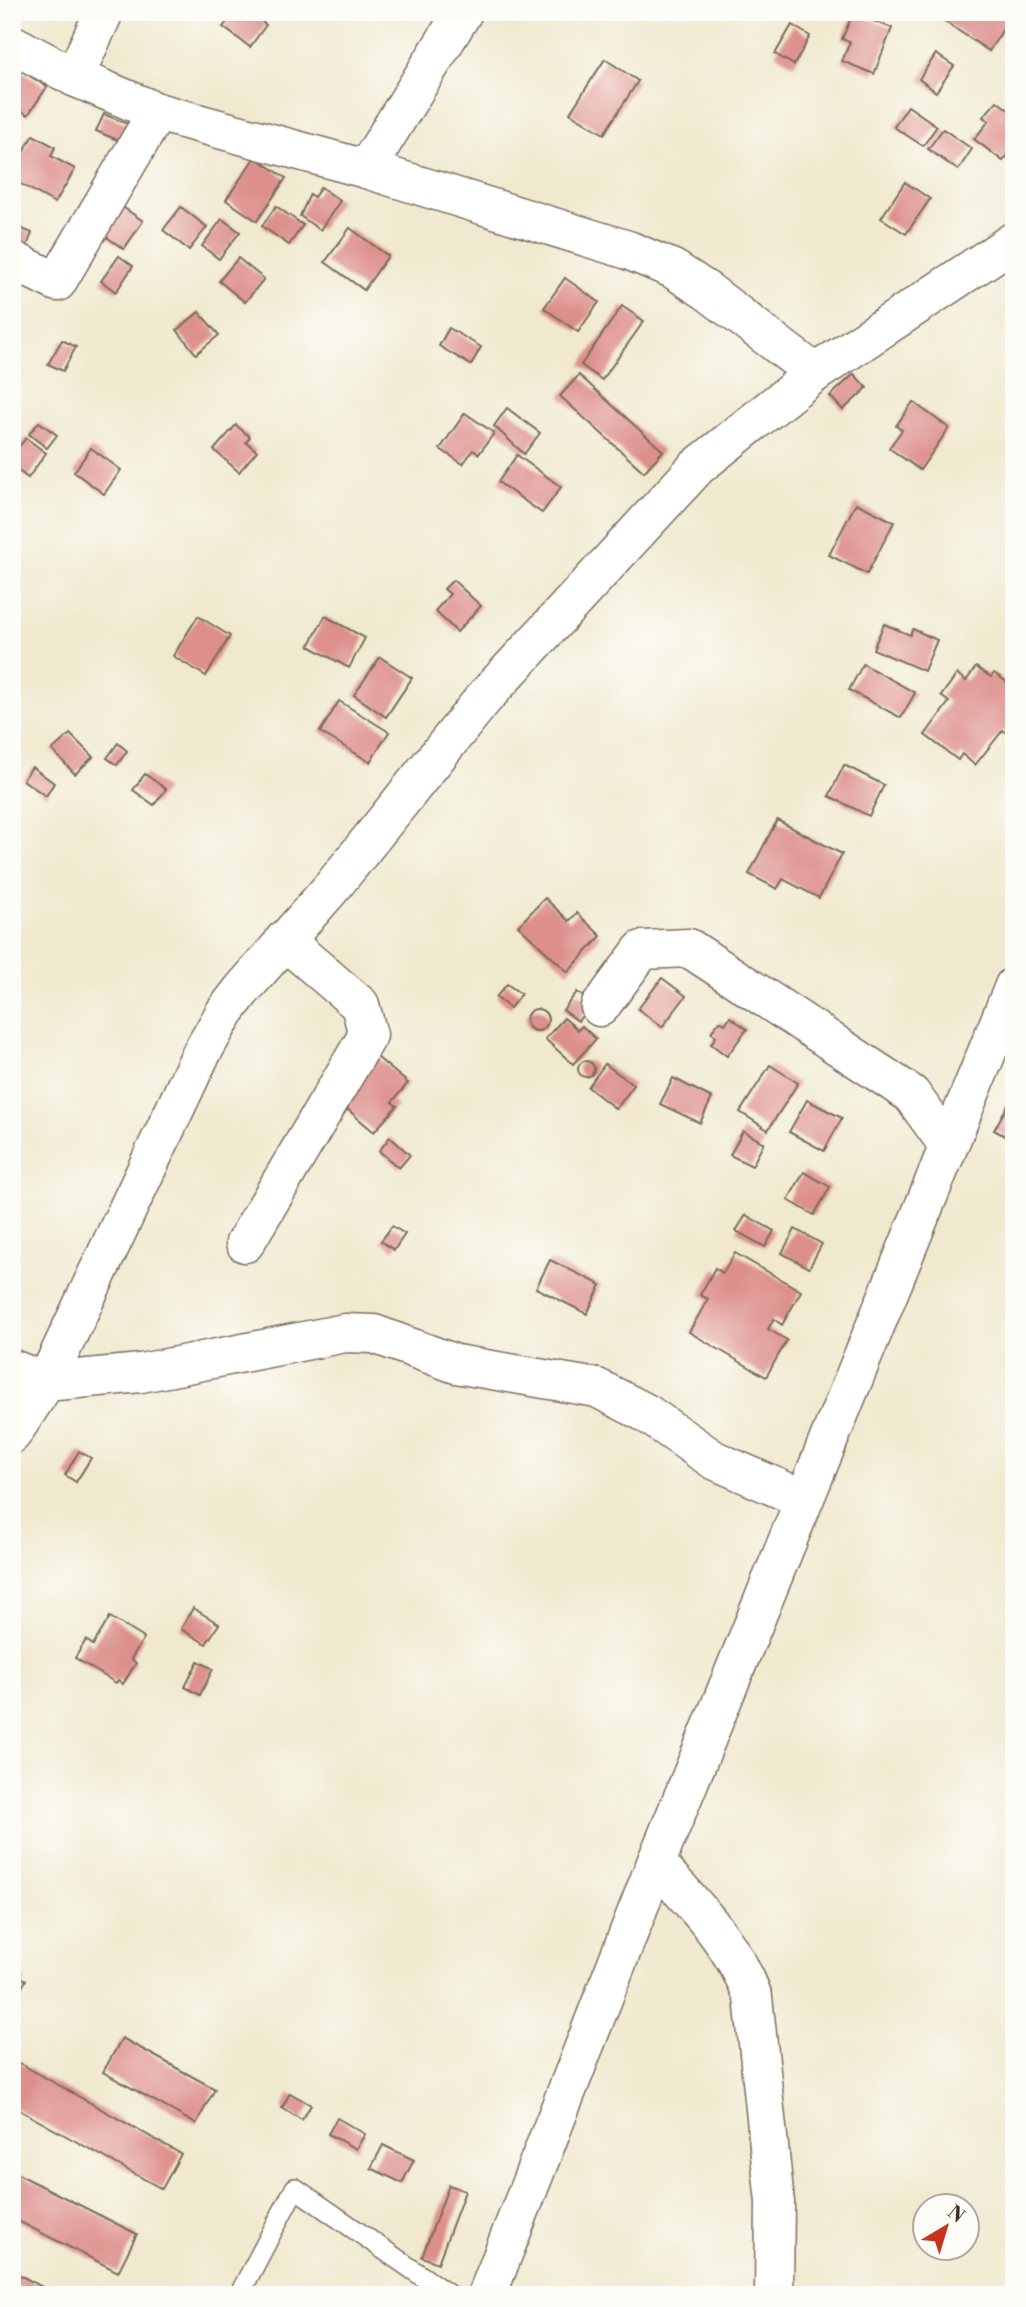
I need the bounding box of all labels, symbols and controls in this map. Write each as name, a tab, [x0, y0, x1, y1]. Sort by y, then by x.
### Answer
north arrow	[911, 2192, 981, 2262]
text: N	[943, 2200, 969, 2228]

